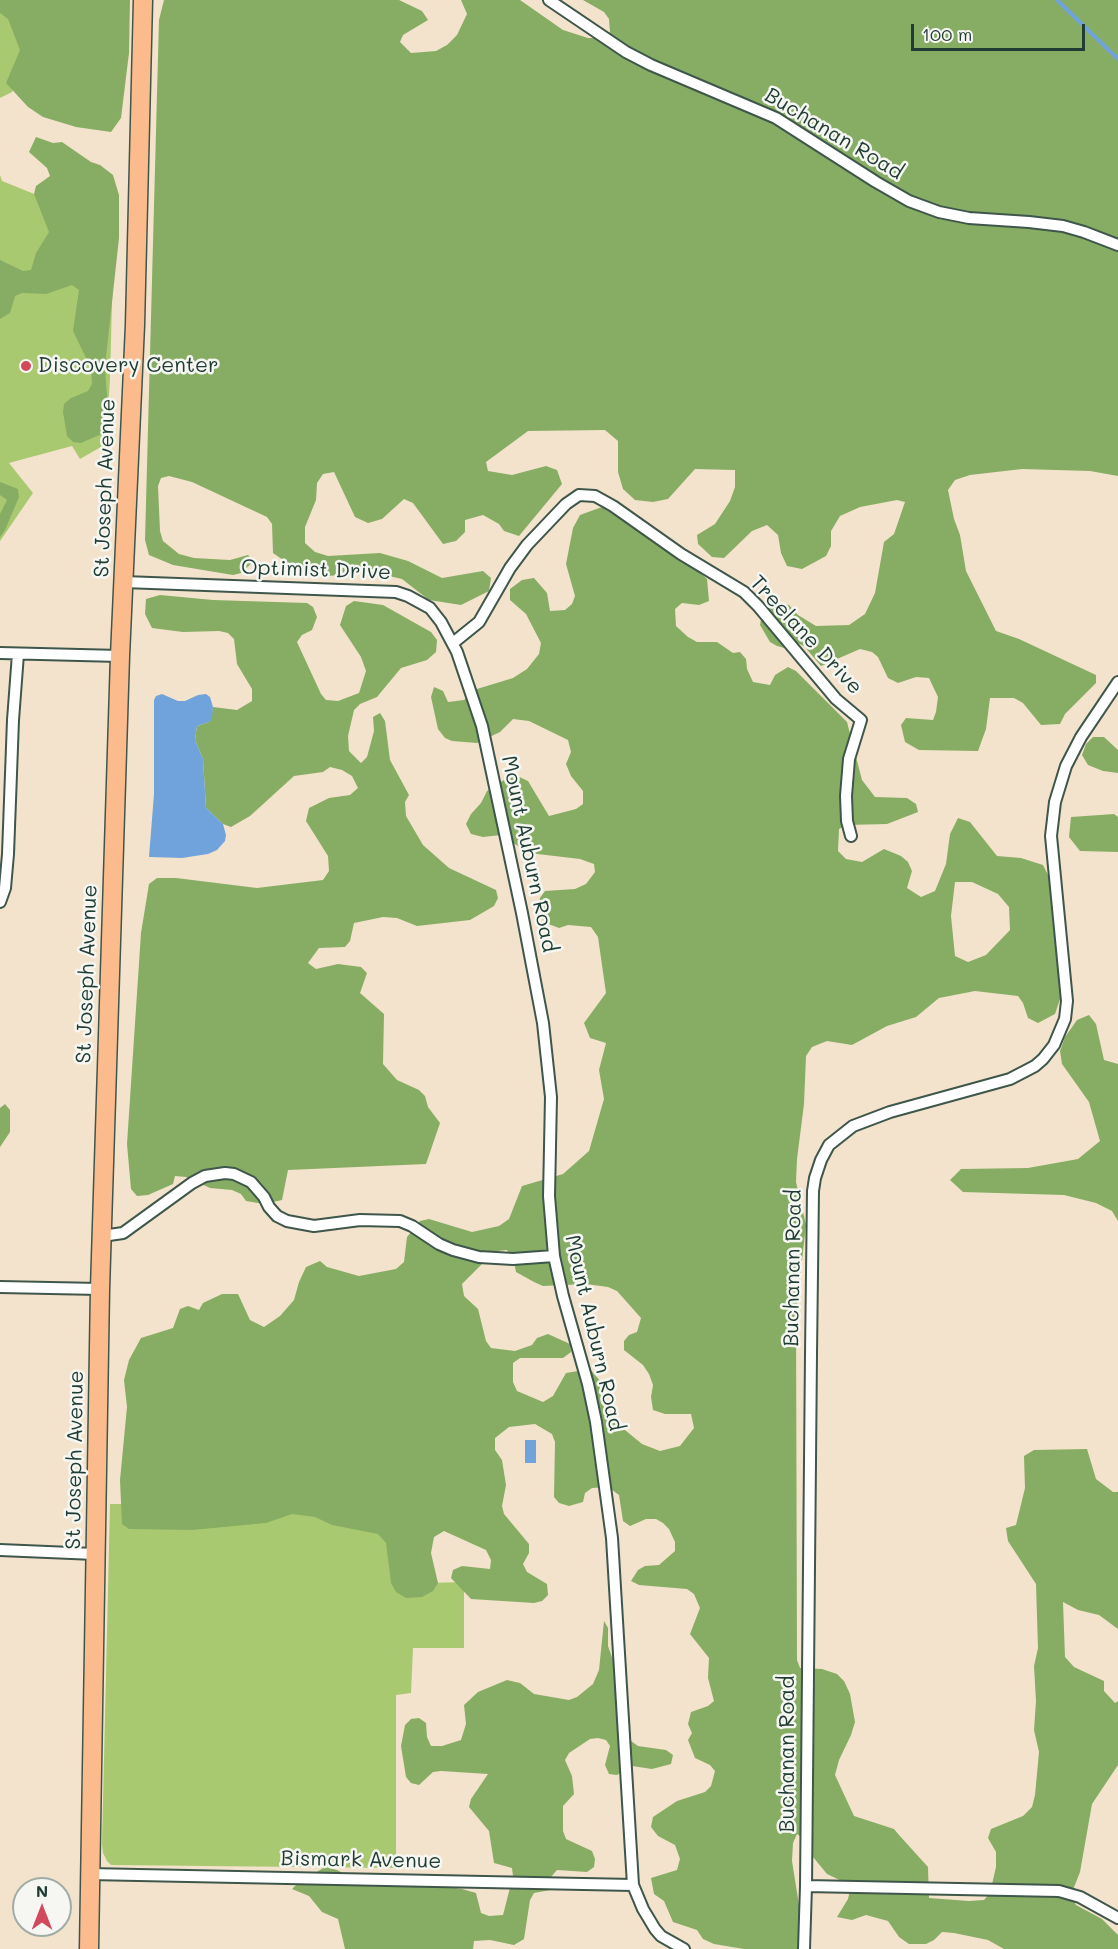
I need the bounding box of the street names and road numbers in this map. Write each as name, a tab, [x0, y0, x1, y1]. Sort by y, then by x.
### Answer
street label: Buchanan Road	[760, 83, 908, 185]
street label: St Joseph Avenue	[89, 398, 121, 578]
street label: Optimist Drive	[241, 555, 391, 585]
street label: Treelane Drive	[744, 570, 868, 700]
street label: Mount Auburn Road	[496, 753, 562, 955]
street label: St Joseph Avenue	[71, 884, 103, 1064]
street label: Buchanan Road	[779, 1189, 807, 1347]
street label: Mount Auburn Road	[559, 1233, 629, 1433]
street label: St Joseph Avenue	[61, 1370, 89, 1550]
street label: Buchanan Road	[775, 1675, 801, 1833]
street label: Bismark Avenue	[281, 1846, 441, 1874]

